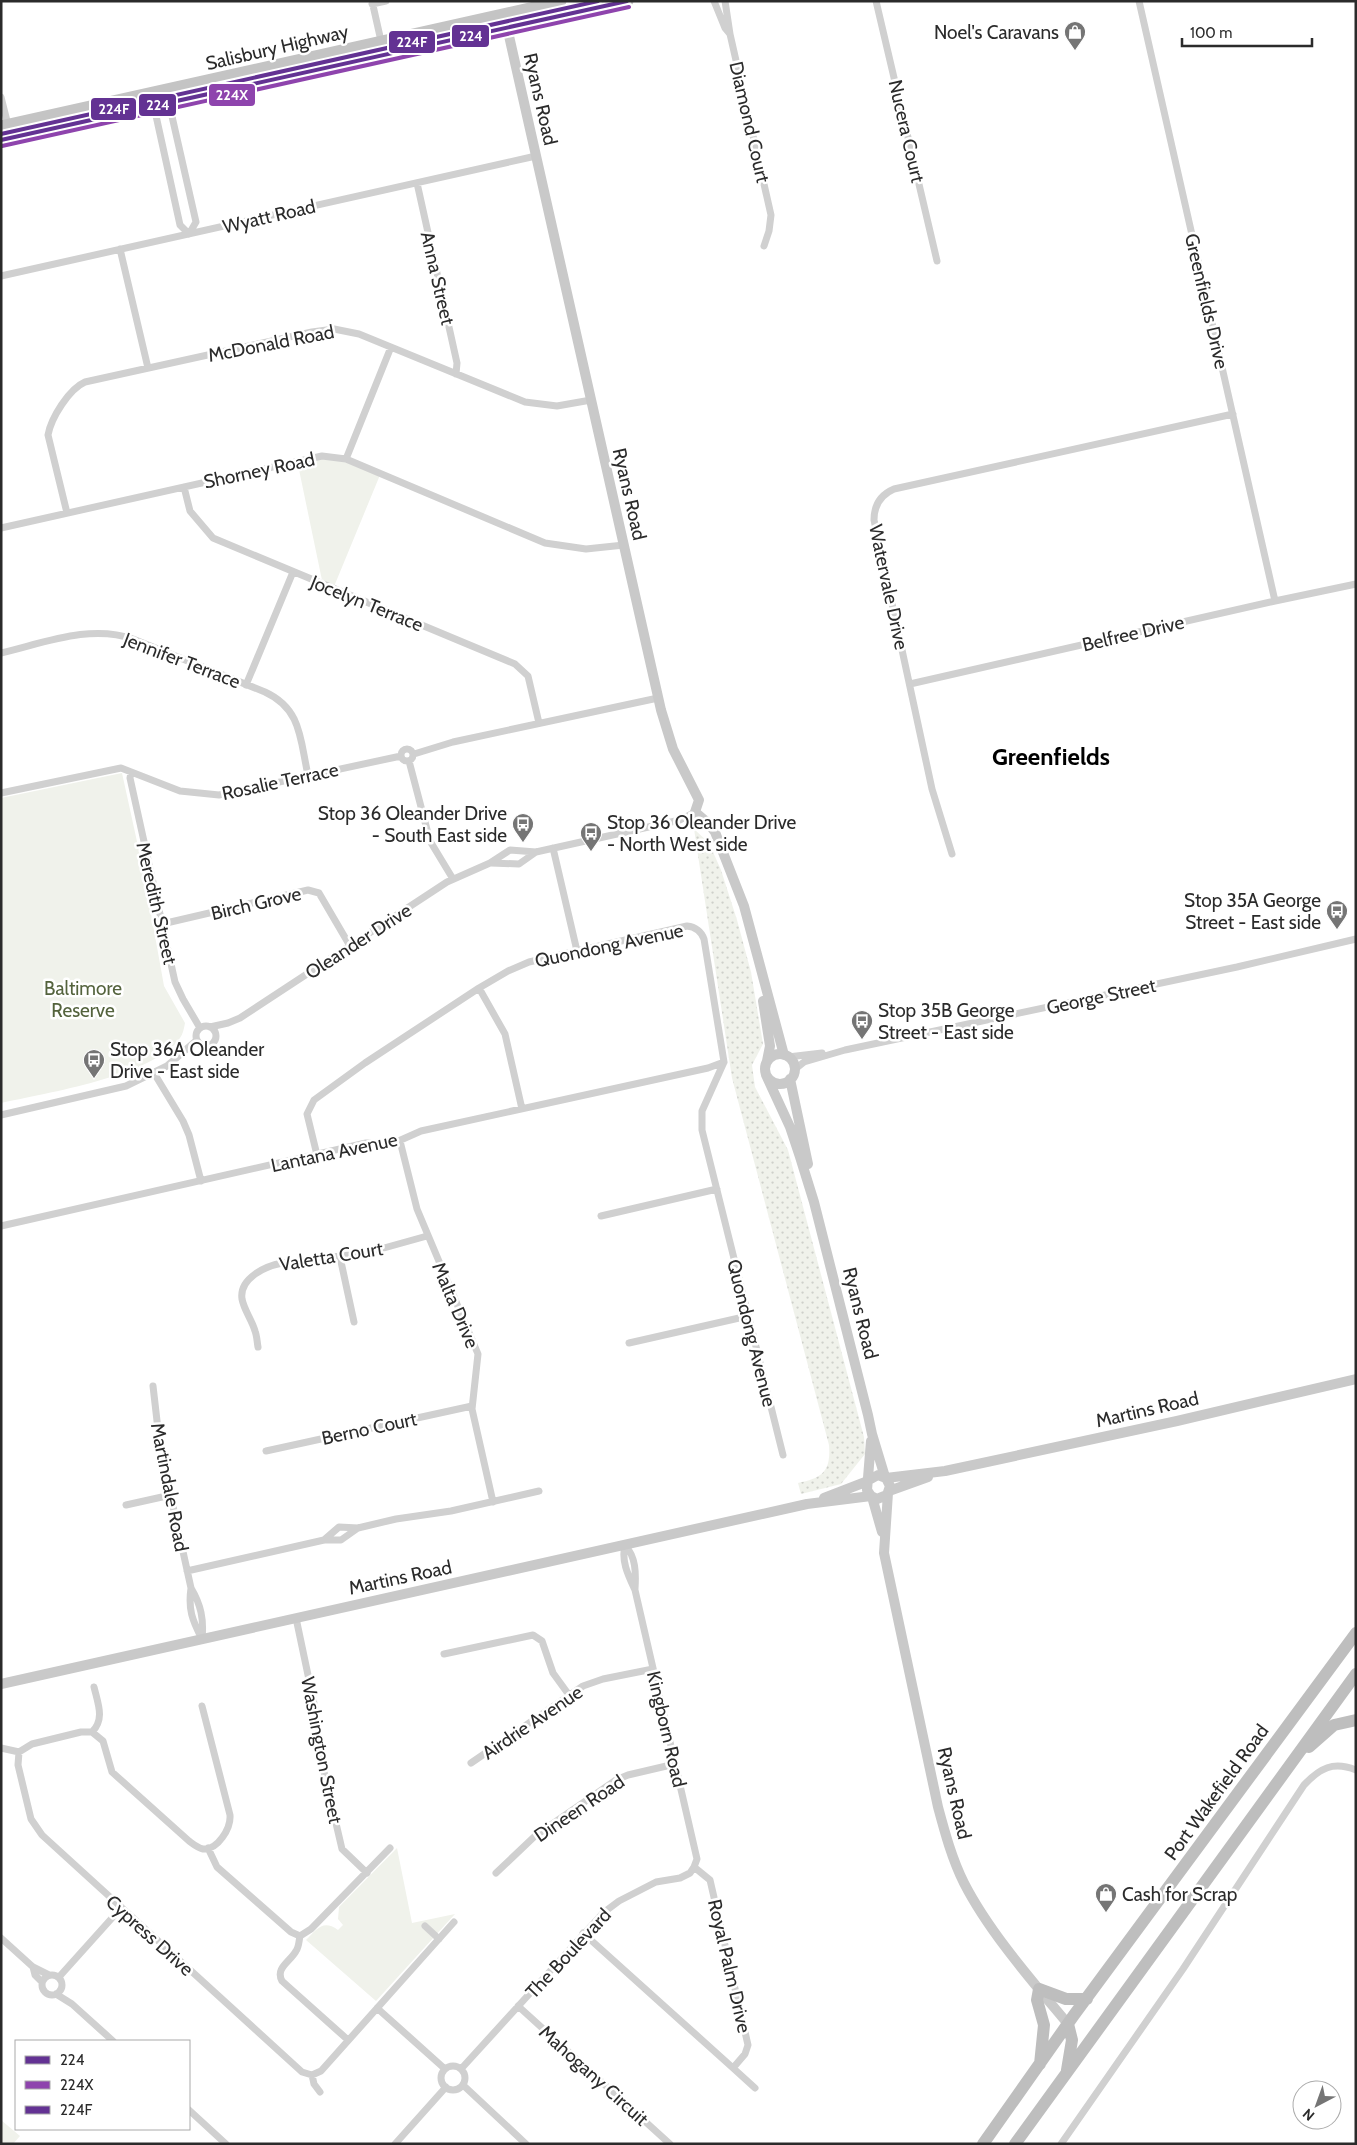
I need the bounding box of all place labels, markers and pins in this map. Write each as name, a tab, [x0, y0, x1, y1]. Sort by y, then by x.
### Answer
shop icon: Noel's Caravans	[1063, 20, 1087, 51]
place label: Noel's Caravans	[934, 21, 1059, 44]
place label: Stop 36 Oleander Drive - South East side	[318, 802, 507, 847]
place label: Stop 36 Oleander Drive - North West side	[607, 811, 797, 856]
bus stop icon: Stop 36 Oleander Drive - South East side	[511, 812, 535, 843]
bus stop icon: Stop 36 Oleander Drive - North West side	[579, 821, 603, 852]
place label: Stop 35A George Street - East side	[1184, 889, 1321, 934]
bus stop icon: Stop 35A George Street - East side	[1325, 899, 1349, 930]
place label: Stop 35B George Street - East side	[878, 999, 1015, 1044]
bus stop icon: Stop 35B George Street - East side	[850, 1009, 874, 1040]
place label: Stop 36A Oleander Drive - East side	[110, 1038, 264, 1083]
bus stop icon: Stop 36A Oleander Drive - East side	[82, 1048, 106, 1079]
shop icon: Cash for Scrap	[1094, 1882, 1118, 1913]
place label: Cash for Scrap	[1122, 1883, 1237, 1906]

